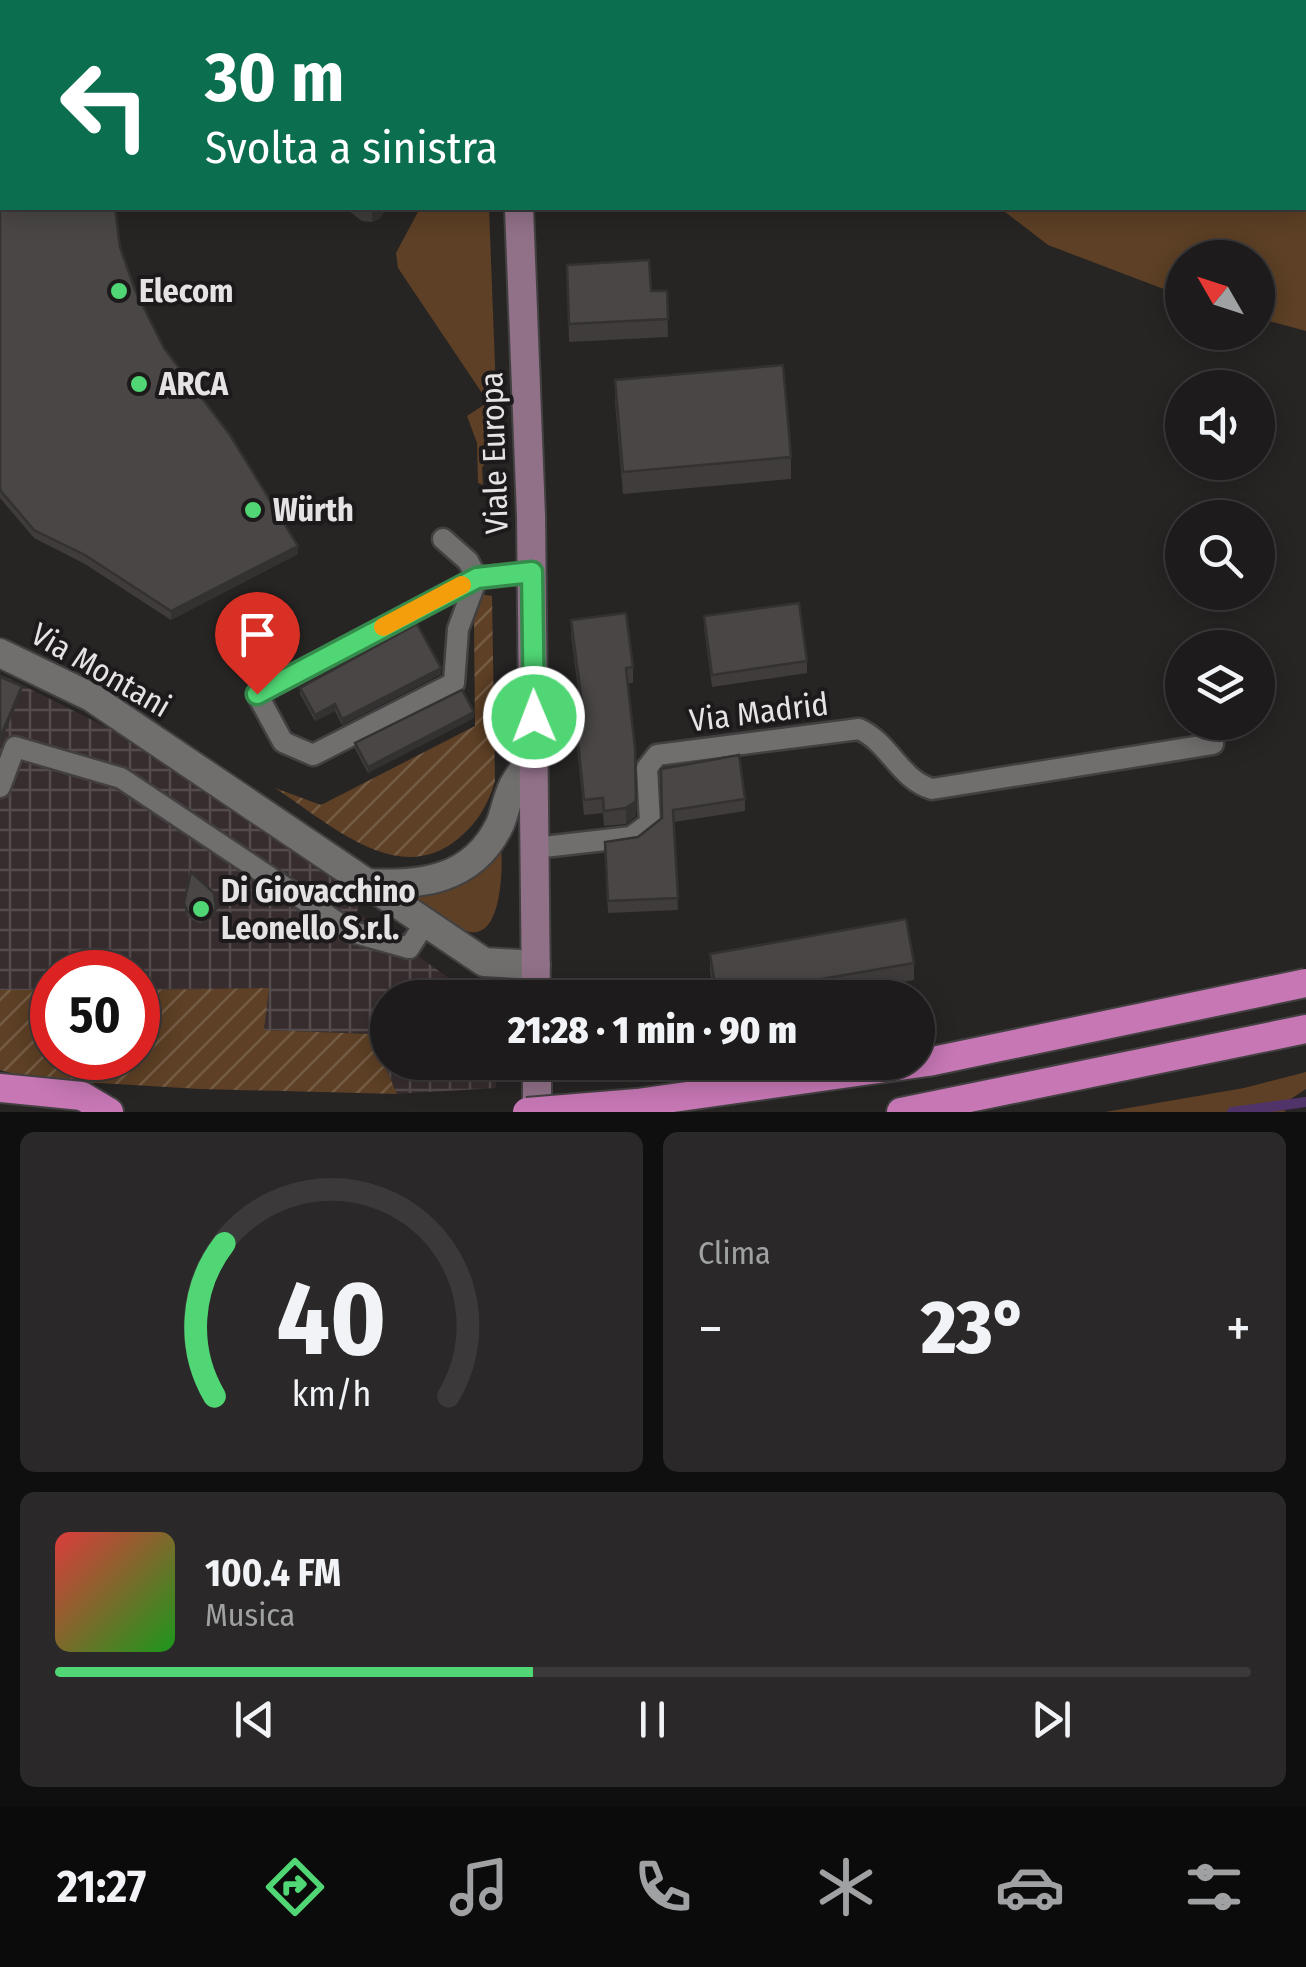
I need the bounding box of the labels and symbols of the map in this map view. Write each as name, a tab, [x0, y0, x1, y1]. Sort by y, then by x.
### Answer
north arrow	[1165, 240, 1275, 350]
place label: Elecom	[139, 272, 234, 310]
marker: Elecom	[108, 280, 130, 302]
place label: ARCA	[158, 365, 229, 403]
street label: Viale Europa	[472, 371, 516, 535]
marker: ARCA	[128, 373, 150, 395]
place label: Würth	[273, 491, 354, 529]
marker: Würth	[242, 499, 264, 521]
pin	[215, 592, 300, 695]
street label: Via Montani	[24, 615, 178, 725]
position arrow	[482, 665, 586, 769]
street label: Via Madrid	[687, 685, 831, 739]
place label: Di Giovacchino Leonello S.r.l.	[221, 872, 416, 947]
marker: Di Giovacchino Leonello S.r.l.	[190, 898, 212, 920]
speed limit sign: 50	[30, 950, 160, 1080]

